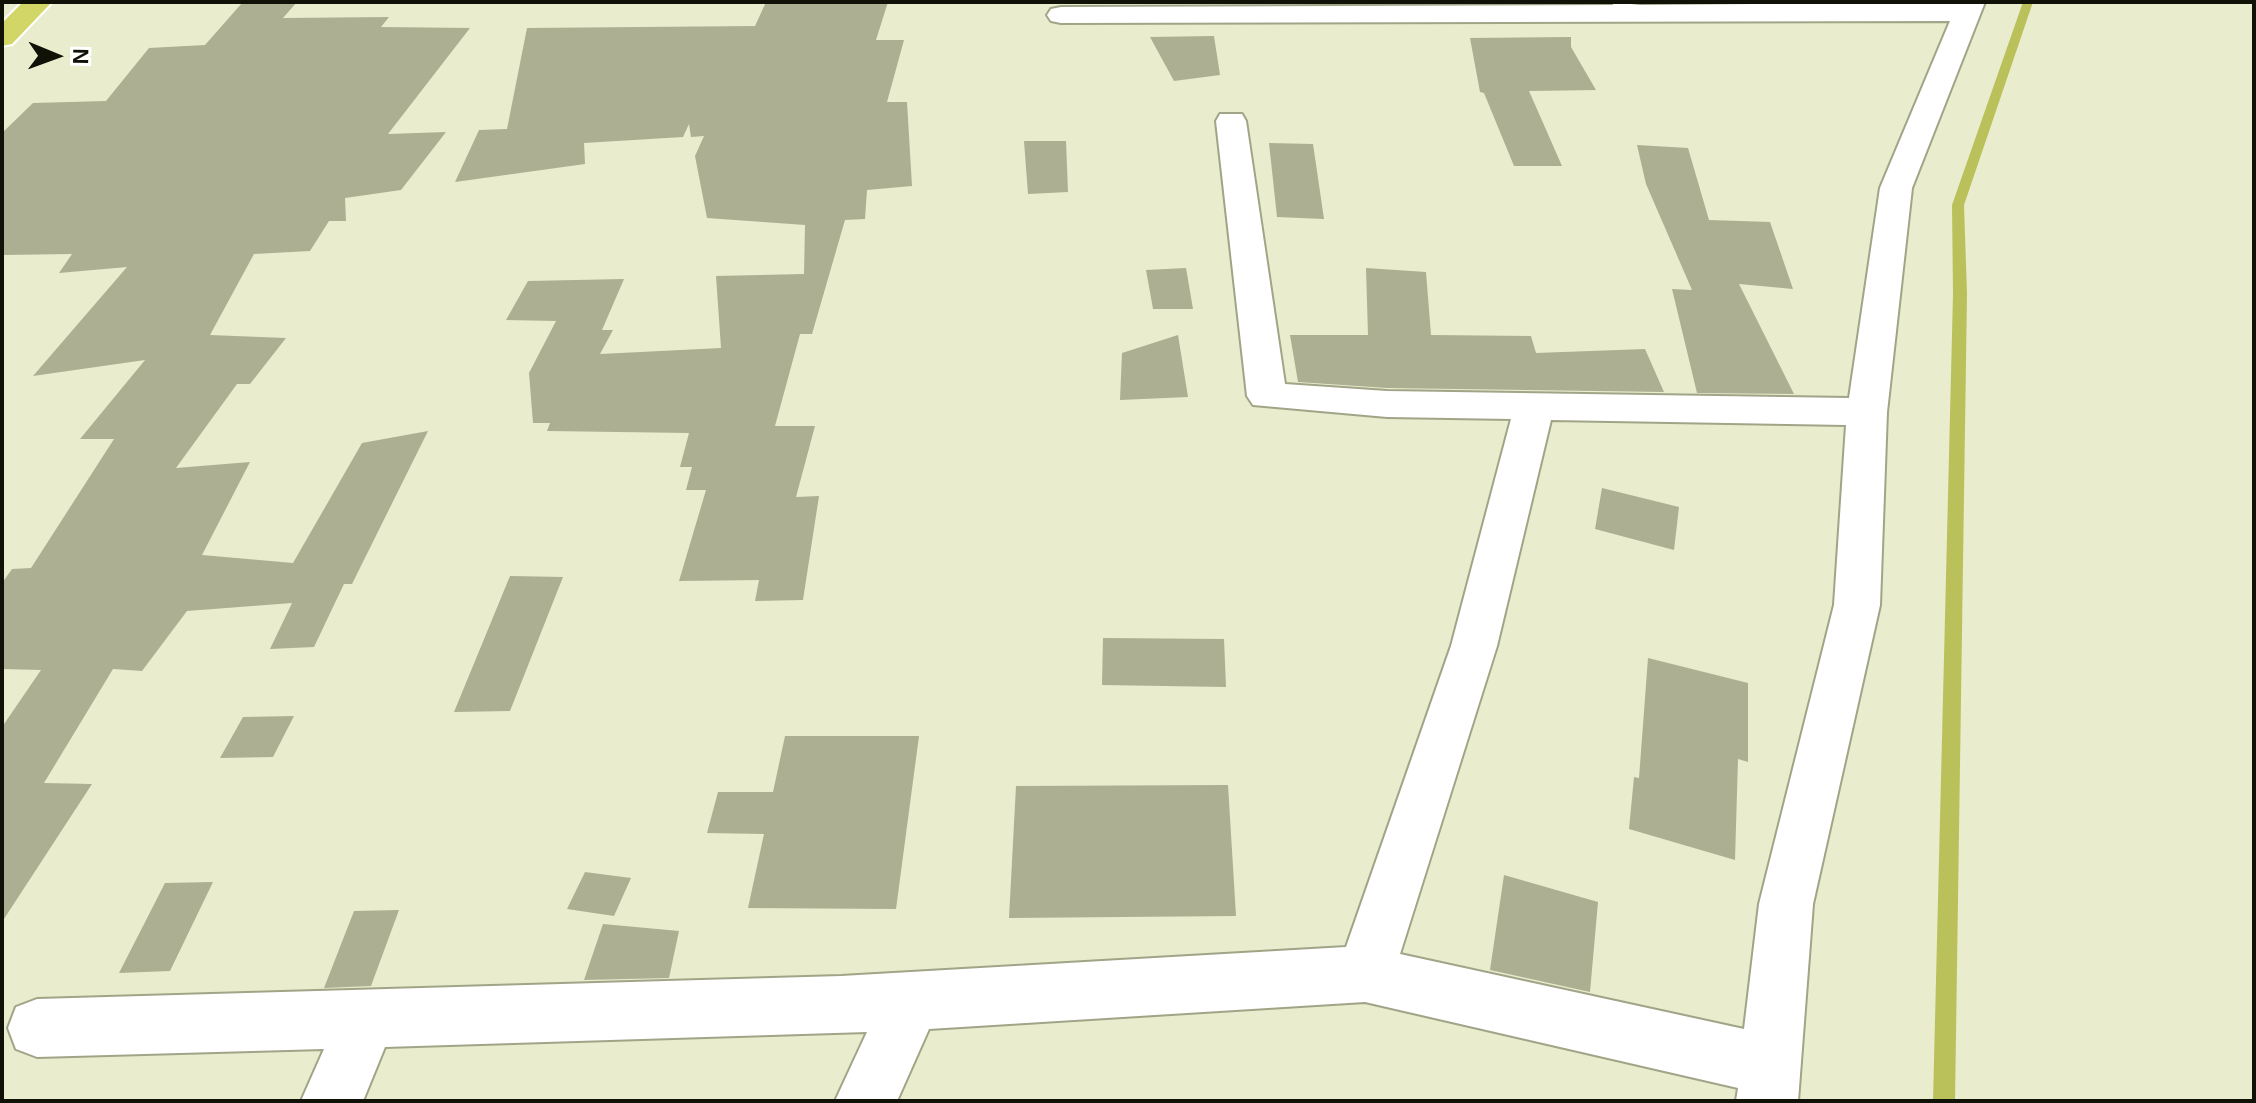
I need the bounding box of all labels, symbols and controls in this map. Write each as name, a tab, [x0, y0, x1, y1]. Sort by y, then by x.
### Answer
north arrow	[16, 16, 96, 96]
text: N	[68, 48, 93, 65]

